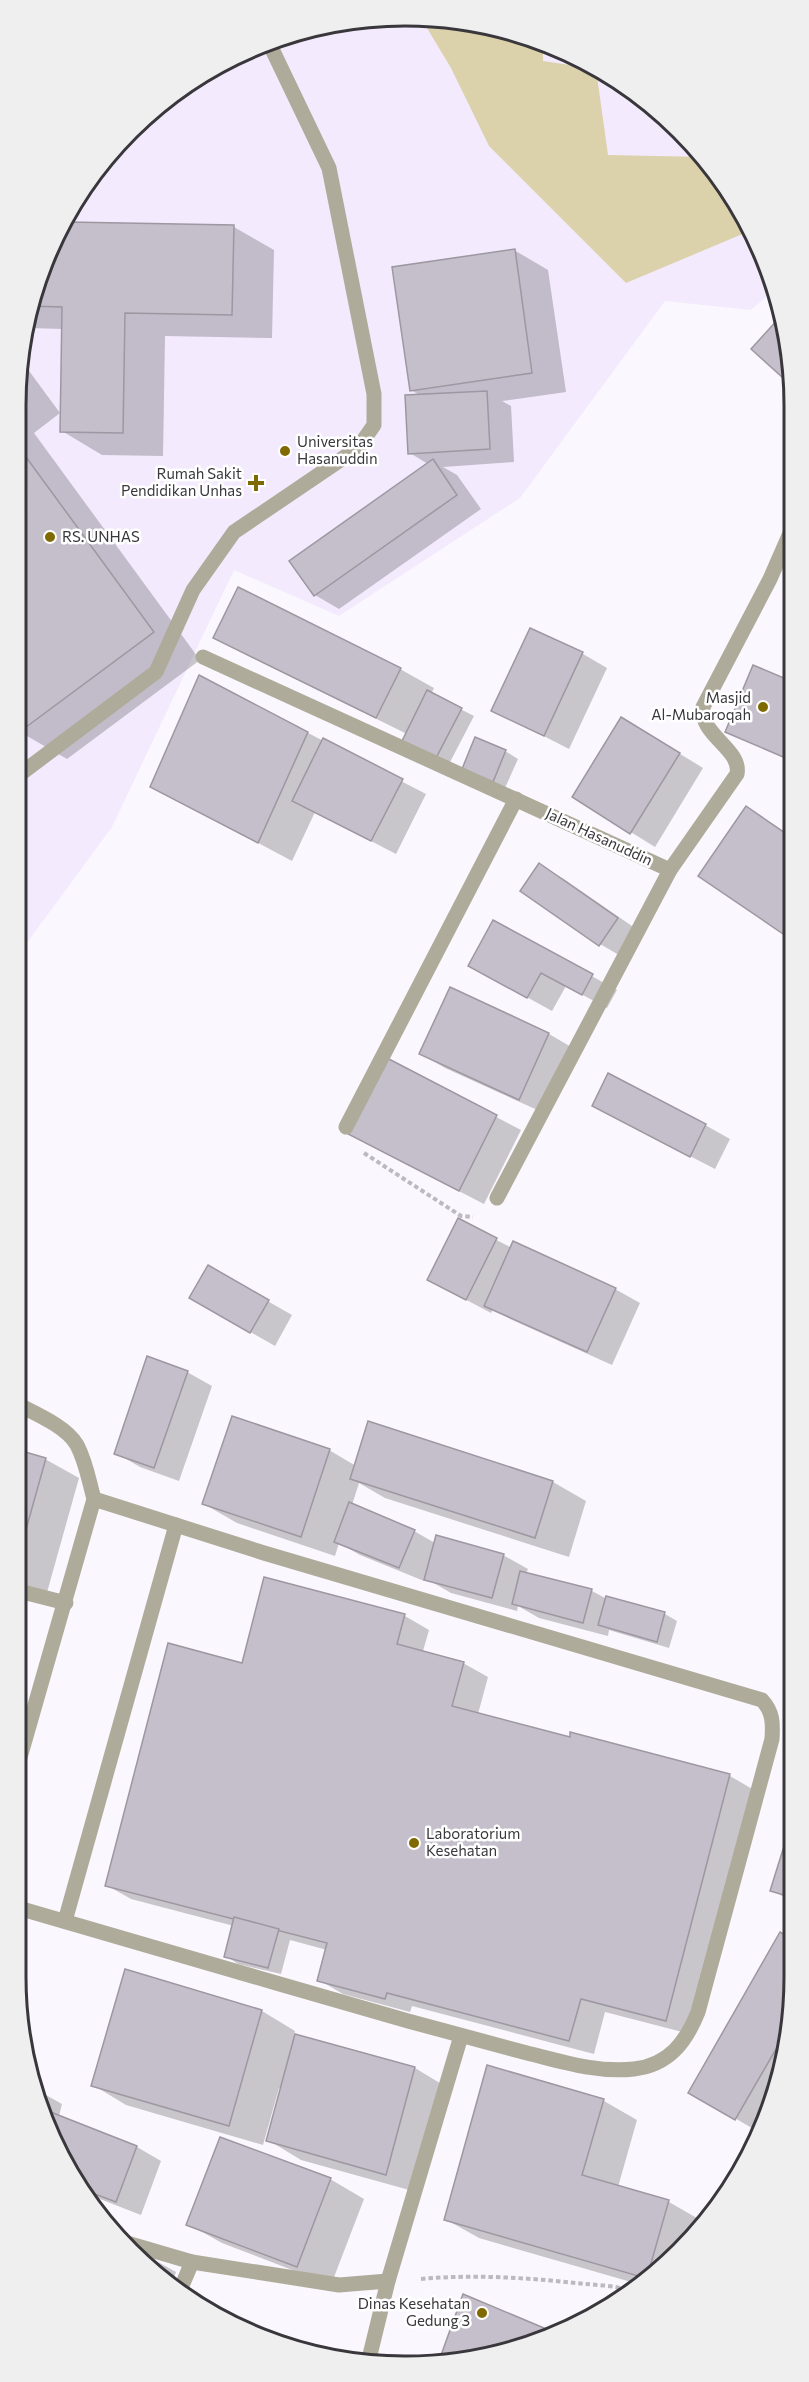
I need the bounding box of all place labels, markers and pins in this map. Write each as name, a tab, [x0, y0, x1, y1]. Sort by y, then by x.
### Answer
place label: Universitas Hasanuddin	[297, 432, 378, 467]
marker: Universitas Hasanuddin	[278, 444, 292, 458]
place label: Rumah Sakit Pendidikan Unhas	[121, 464, 242, 499]
marker: Rumah Sakit Pendidikan Unhas	[247, 474, 265, 492]
place label: RS. UNHAS	[62, 527, 140, 545]
marker: RS. UNHAS	[43, 530, 57, 544]
place label: Masjid Al-Mubaroqah	[651, 688, 751, 723]
marker: Masjid Al-Mubaroqah	[756, 700, 770, 714]
place label: Laboratorium Kesehatan	[426, 1824, 520, 1859]
marker: Laboratorium Kesehatan	[407, 1836, 421, 1850]
place label: Dinas Kesehatan Gedung 3	[358, 2294, 470, 2329]
marker: Dinas Kesehatan Gedung 3	[475, 2306, 489, 2320]

